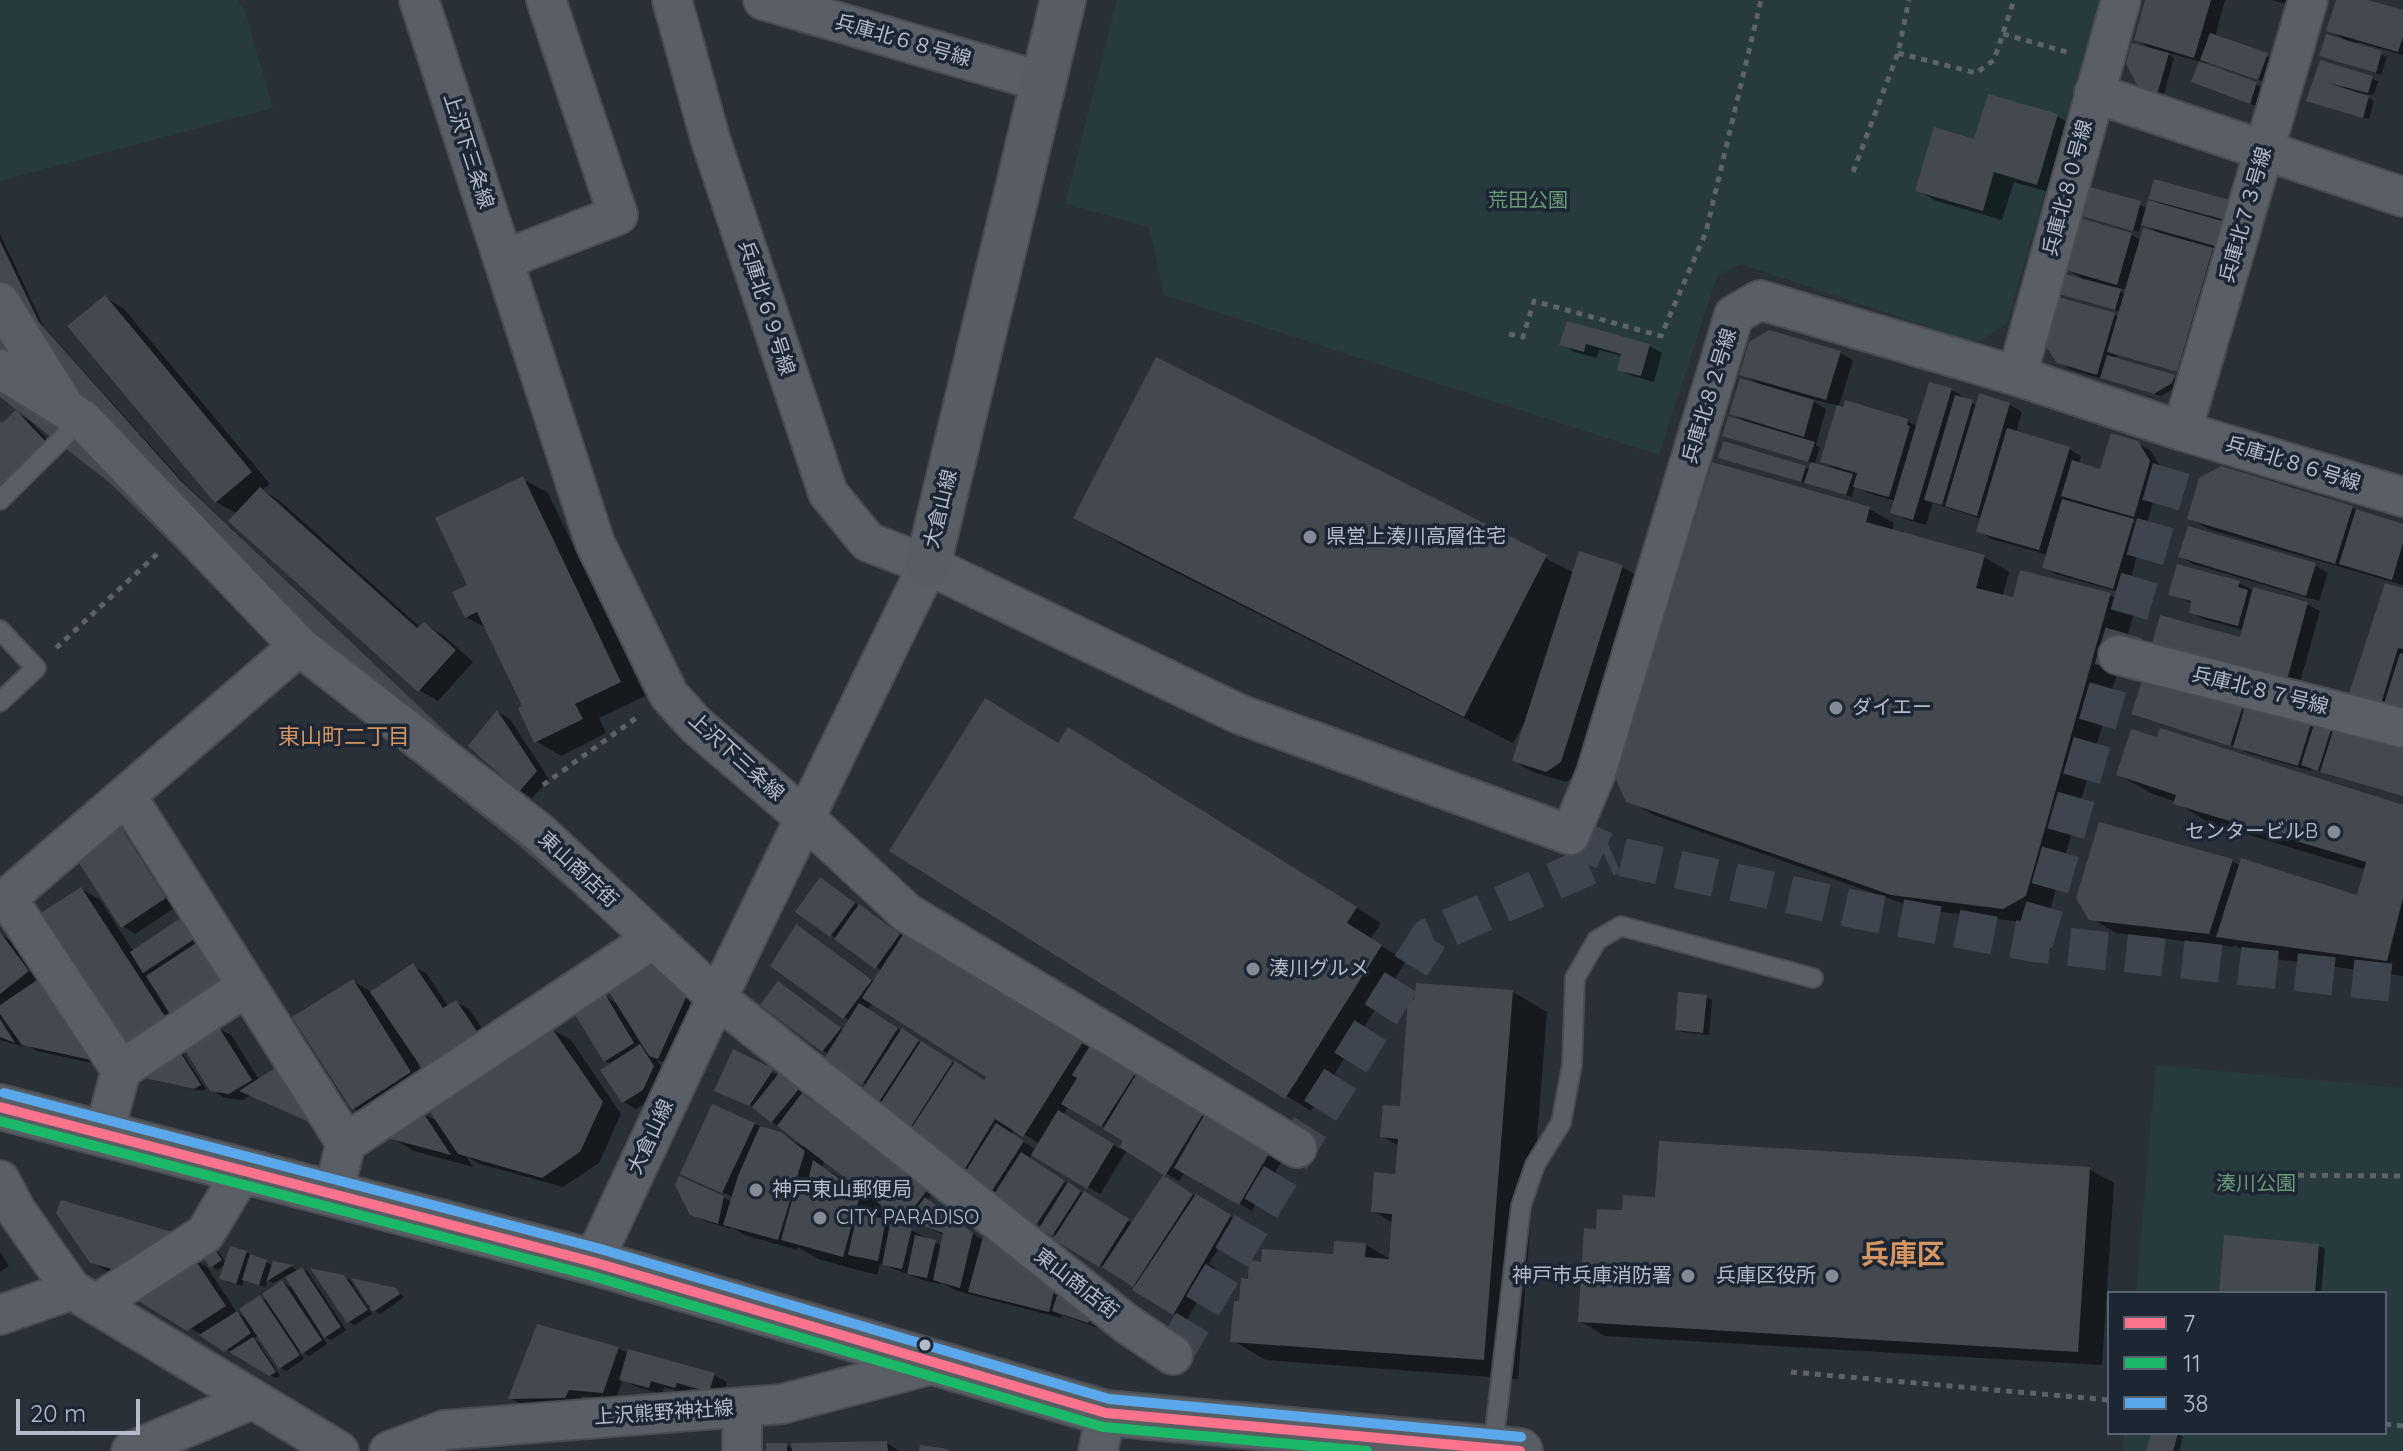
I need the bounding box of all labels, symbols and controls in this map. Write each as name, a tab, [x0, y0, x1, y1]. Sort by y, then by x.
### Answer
street label: 兵庫北６８号線	[832, 10, 974, 72]
street label: 上沢下三条線	[438, 90, 498, 212]
street label: 兵庫北８０号線	[2038, 117, 2098, 259]
street label: 兵庫北７３号線	[2215, 144, 2277, 286]
park label: 荒田公園	[1488, 189, 1568, 213]
street label: 兵庫北６９号線	[733, 238, 799, 378]
street label: 兵庫北８２号線	[1678, 326, 1742, 466]
street label: 兵庫北８６号線	[2223, 432, 2363, 496]
street label: 大倉山線	[920, 467, 962, 551]
place label: 県営上湊川高層住宅	[1326, 525, 1506, 549]
marker: 県営上湊川高層住宅	[1301, 528, 1319, 546]
street label: 兵庫北８７号線	[2189, 662, 2331, 720]
place label: ダイエー	[1852, 696, 1932, 720]
marker: ダイエー	[1827, 699, 1845, 717]
street label: 上沢下三条線	[683, 708, 789, 806]
district label: 東山町二丁目	[278, 724, 410, 750]
place label: センタービルB	[2185, 820, 2318, 844]
marker: センタービルB	[2325, 823, 2343, 841]
street label: 東山商店街	[533, 827, 623, 913]
place label: 湊川グルメ	[1269, 957, 1369, 981]
marker: 湊川グルメ	[1244, 960, 1262, 978]
street label: 大倉山線	[623, 1096, 679, 1178]
park label: 湊川公園	[2216, 1172, 2296, 1196]
place label: 神戸東山郵便局	[772, 1178, 912, 1202]
marker: 神戸東山郵便局	[747, 1181, 765, 1199]
place label: CITY PARADISO	[836, 1206, 979, 1230]
marker: CITY PARADISO	[811, 1209, 829, 1227]
district label: 兵庫区	[1861, 1239, 1945, 1273]
street label: 東山商店街	[1029, 1244, 1123, 1324]
place label: 神戸市兵庫消防署	[1512, 1264, 1672, 1288]
place label: 兵庫区役所	[1716, 1264, 1816, 1288]
marker: 神戸市兵庫消防署	[1679, 1267, 1697, 1285]
marker: 兵庫区役所	[1823, 1267, 1841, 1285]
legend	[2107, 1291, 2387, 1435]
text: 7	[2183, 1308, 2195, 1338]
unlabelled marker	[917, 1337, 933, 1353]
text: 11	[2183, 1348, 2201, 1378]
scale bar	[20, 1383, 144, 1433]
text: 38	[2183, 1388, 2209, 1418]
street label: 上沢熊野神社線	[593, 1396, 735, 1430]
text: 20 m	[30, 1398, 86, 1428]

